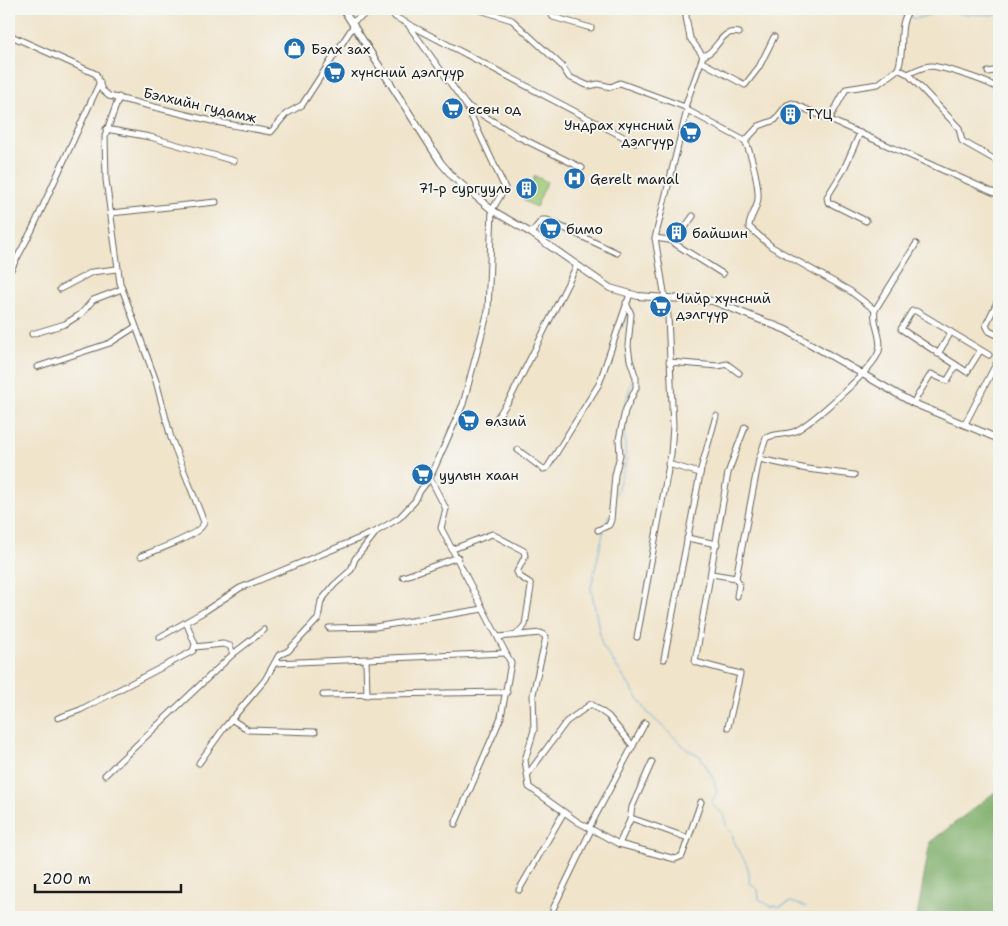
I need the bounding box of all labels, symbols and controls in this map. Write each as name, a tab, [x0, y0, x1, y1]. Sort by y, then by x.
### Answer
shop icon: Бэлх зах	[283, 37, 307, 61]
place label: Бэлх зах	[311, 40, 370, 58]
supermarket icon: хүнсний дэлгүүр	[323, 60, 347, 84]
place label: хүнсний дэлгүүр	[351, 63, 465, 81]
street label: Бэлхийн гудамж	[142, 83, 259, 127]
supermarket icon: есөн од	[440, 97, 464, 121]
place label: есөн од	[468, 100, 521, 118]
building icon: ТҮЦ	[778, 102, 802, 126]
place label: ТҮЦ	[806, 105, 833, 123]
place label: Ундрах хүнсний дэлгүүр	[564, 116, 674, 150]
supermarket icon: Ундрах хүнсний дэлгүүр	[678, 121, 702, 145]
hospital icon: Gerelt manal	[562, 167, 586, 191]
place label: Gerelt manal	[590, 170, 680, 188]
building icon: 71-р сургууль	[515, 176, 539, 200]
place label: 71-р сургууль	[418, 179, 511, 197]
supermarket icon: бимо	[538, 217, 562, 241]
place label: бимо	[566, 220, 603, 238]
building icon: байшин	[664, 221, 688, 245]
place label: байшин	[692, 224, 748, 242]
place label: Чийр хүнсний дэлгүүр	[676, 289, 771, 323]
supermarket icon: Чийр хүнсний дэлгүүр	[648, 294, 672, 318]
supermarket icon: өлзий	[457, 409, 481, 433]
place label: өлзий	[485, 412, 527, 430]
supermarket icon: уулын хаан	[411, 463, 435, 487]
place label: уулын хаан	[439, 466, 519, 484]
scale bar	[35, 861, 181, 893]
text: 200 m	[42, 869, 91, 889]

